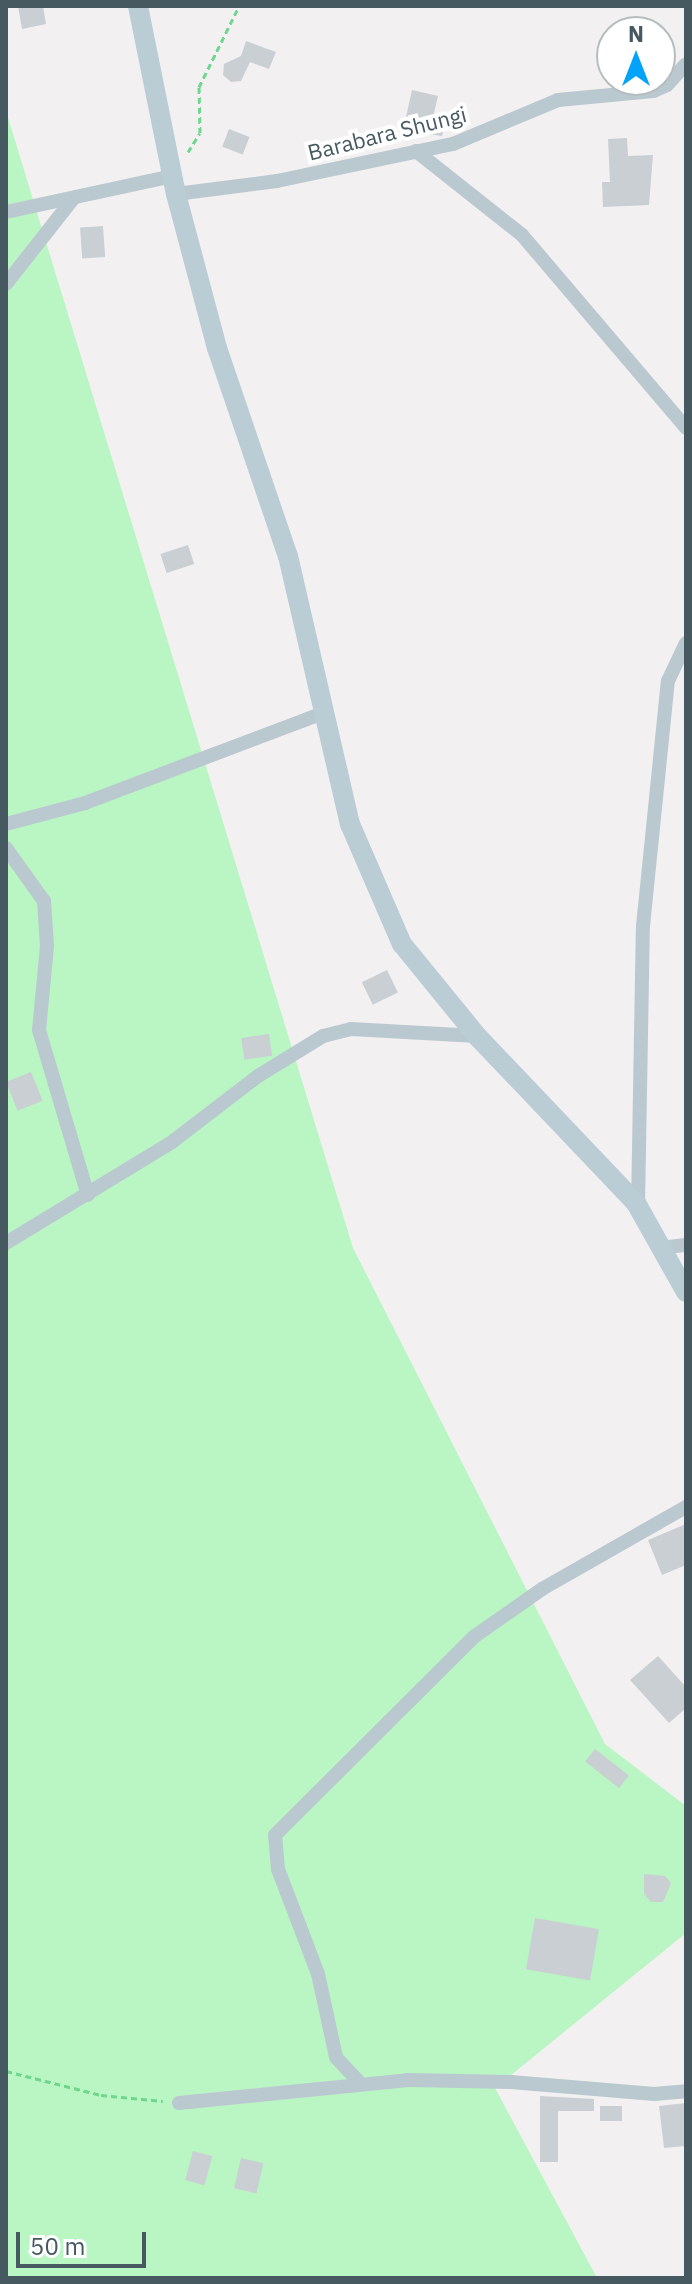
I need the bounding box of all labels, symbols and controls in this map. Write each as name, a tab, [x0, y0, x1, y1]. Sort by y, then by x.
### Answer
north arrow	[596, 16, 676, 96]
text: N	[628, 19, 644, 48]
street label: Barabara Shungi	[305, 101, 469, 165]
scale bar	[20, 2216, 150, 2266]
text: 50 m	[30, 2230, 85, 2262]

